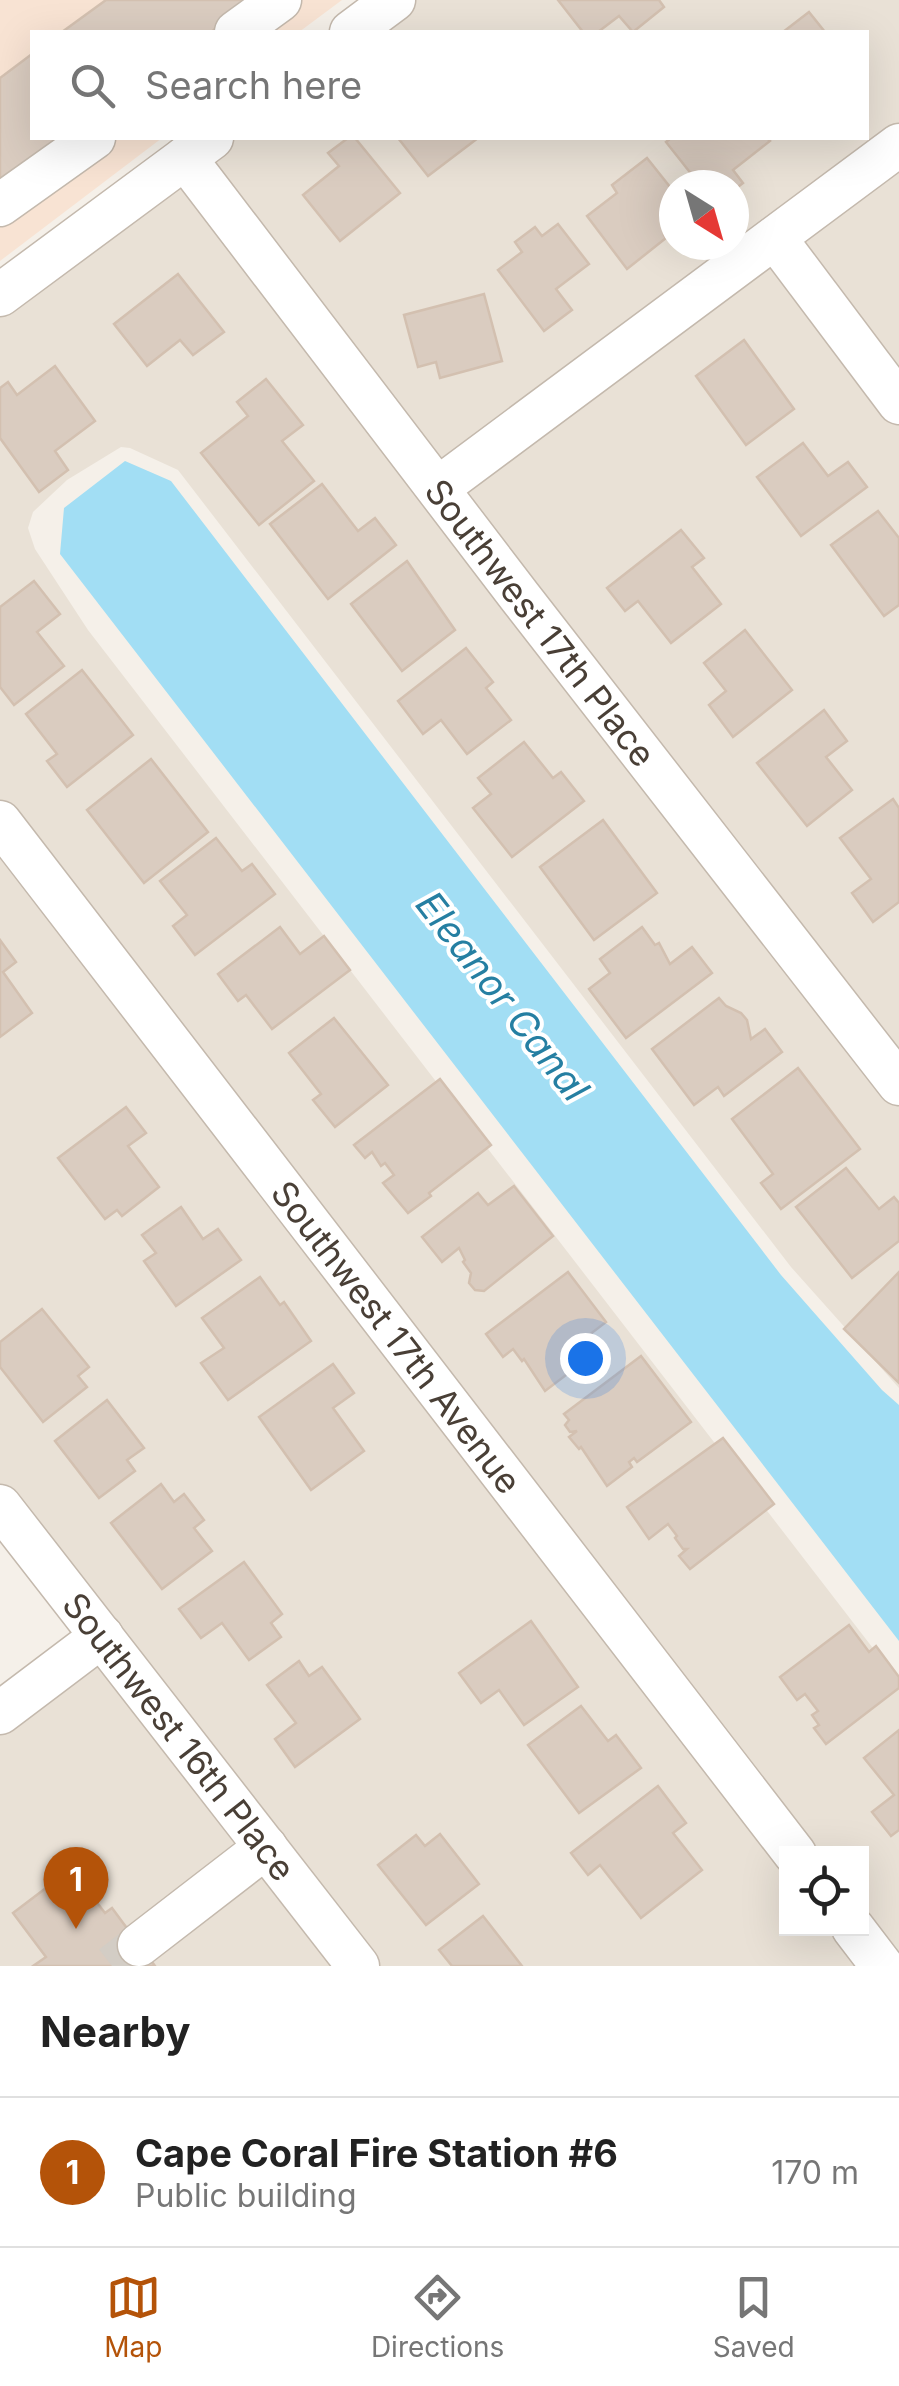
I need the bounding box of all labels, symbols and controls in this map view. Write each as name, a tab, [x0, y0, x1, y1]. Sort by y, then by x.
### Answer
search box	[30, 30, 869, 140]
icon: search	[65, 58, 120, 113]
text: Search here	[145, 62, 362, 108]
north arrow	[659, 170, 749, 260]
street label: Southwest 17th Place	[417, 471, 665, 774]
water label: Eleanor Canal	[407, 882, 600, 1111]
street label: Southwest 17th Avenue	[263, 1172, 530, 1502]
your location	[560, 1333, 611, 1384]
street label: Southwest 16th Place	[54, 1584, 304, 1888]
pin: 1	[44, 1846, 108, 1929]
map controls	[779, 1846, 869, 1936]
button: locate	[779, 1846, 869, 1936]
text: Nearby	[40, 2006, 191, 2057]
text: Cape Coral Fire Station #6	[135, 2130, 618, 2176]
text: 1	[66, 2153, 79, 2192]
text: 170 m	[771, 2153, 859, 2192]
text: Public building	[135, 2176, 357, 2215]
tab: Map	[104, 2270, 162, 2364]
tab: Directions	[371, 2270, 504, 2364]
tab: Saved	[713, 2270, 795, 2364]

